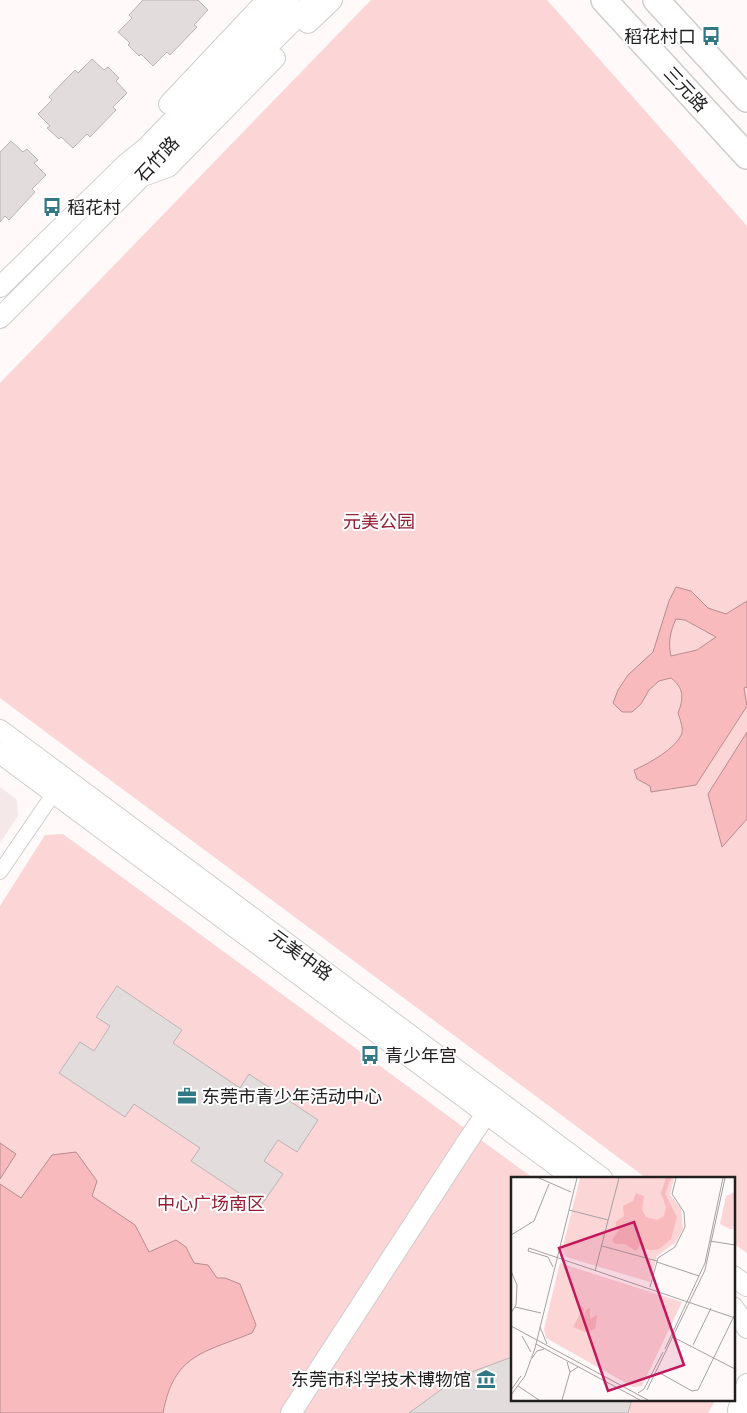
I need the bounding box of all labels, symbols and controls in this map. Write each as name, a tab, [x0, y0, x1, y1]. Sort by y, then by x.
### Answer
place label: 稻花村口	[624, 25, 696, 48]
bus stop icon: 稻花村口	[700, 25, 722, 47]
street label: 三元路	[659, 61, 713, 117]
street label: 石竹路	[130, 131, 184, 187]
bus stop icon: 稻花村	[41, 196, 63, 218]
place label: 稻花村	[67, 196, 121, 219]
park label: 元美公园	[343, 510, 415, 533]
street label: 元美中路	[265, 925, 337, 985]
bus stop icon: 青少年宫	[359, 1044, 381, 1066]
place label: 青少年宫	[385, 1044, 457, 1067]
office icon: 东莞市青少年活动中心	[176, 1085, 198, 1107]
place label: 东莞市青少年活动中心	[202, 1085, 382, 1108]
inset map	[511, 1177, 734, 1400]
park label: 中心广场南区	[157, 1192, 265, 1215]
place label: 东莞市科学技术博物馆	[291, 1368, 471, 1391]
museum icon: 东莞市科学技术博物馆	[475, 1368, 497, 1390]

